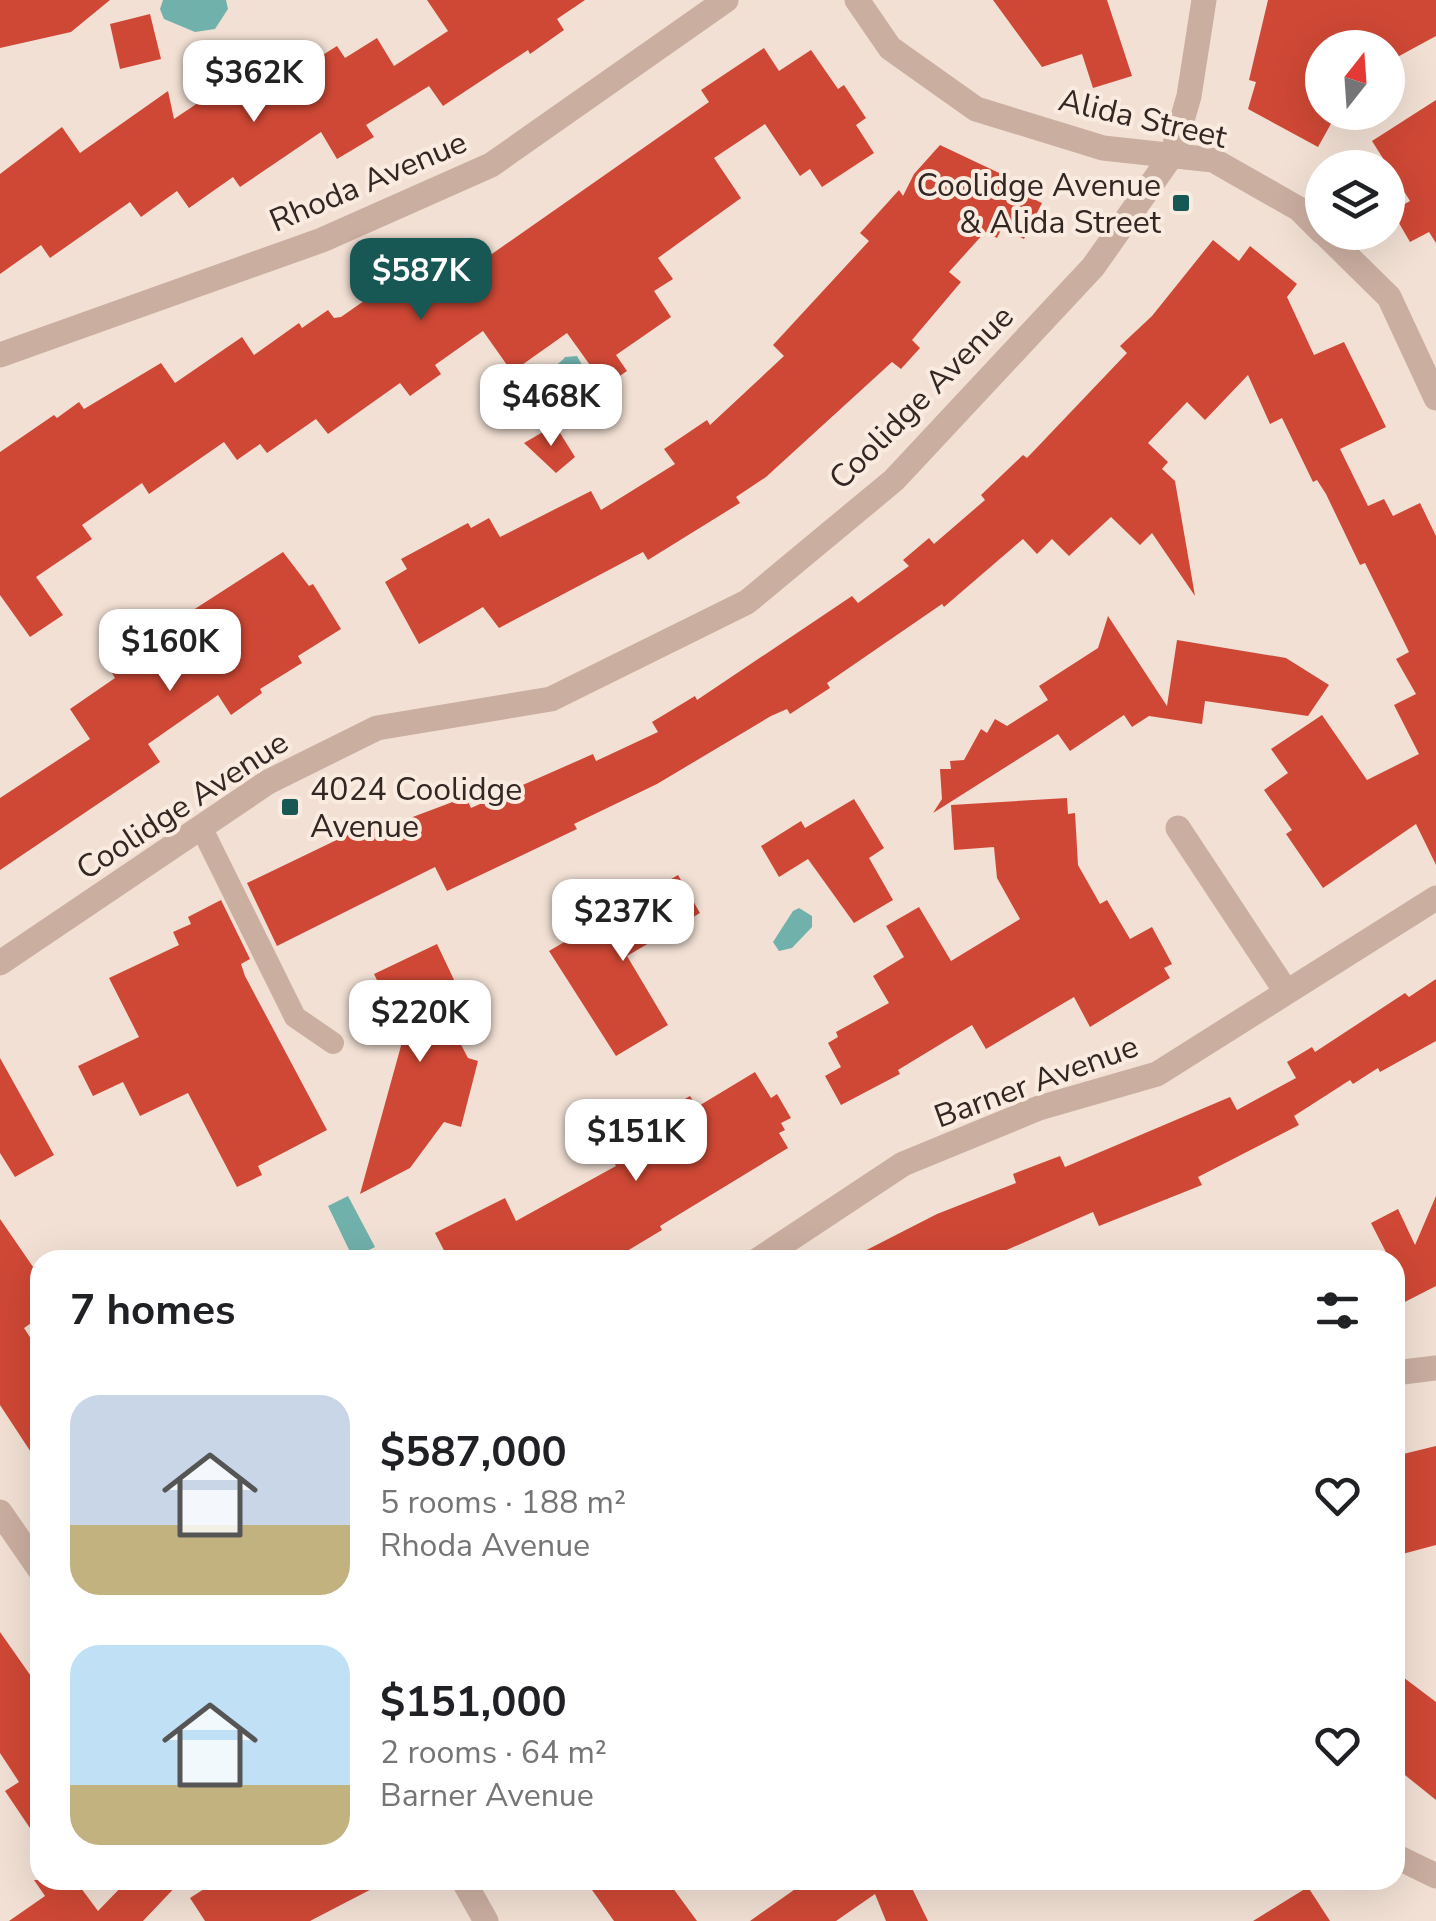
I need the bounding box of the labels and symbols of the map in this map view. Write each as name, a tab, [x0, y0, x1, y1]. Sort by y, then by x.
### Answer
north arrow	[1305, 30, 1405, 130]
pin: $362K	[184, 40, 324, 125]
street label: Alida Street	[1055, 78, 1232, 159]
street label: Rhoda Avenue	[263, 121, 473, 242]
place label: Coolidge Avenue & Alida Street	[917, 164, 1162, 244]
marker: Coolidge Avenue & Alida Street	[1170, 192, 1192, 214]
pin: $587K	[351, 238, 491, 323]
street label: Coolidge Avenue	[820, 296, 1023, 499]
pin: $468K	[481, 364, 621, 449]
pin: $160K	[100, 609, 240, 694]
street label: Coolidge Avenue	[68, 721, 296, 890]
place label: 4024 Coolidge Avenue	[310, 768, 522, 848]
marker: 4024 Coolidge Avenue	[279, 796, 301, 818]
pin: $237K	[553, 879, 693, 964]
pin: $220K	[350, 980, 490, 1065]
street label: Barner Avenue	[928, 1025, 1144, 1138]
pin: $151K	[566, 1099, 706, 1184]

